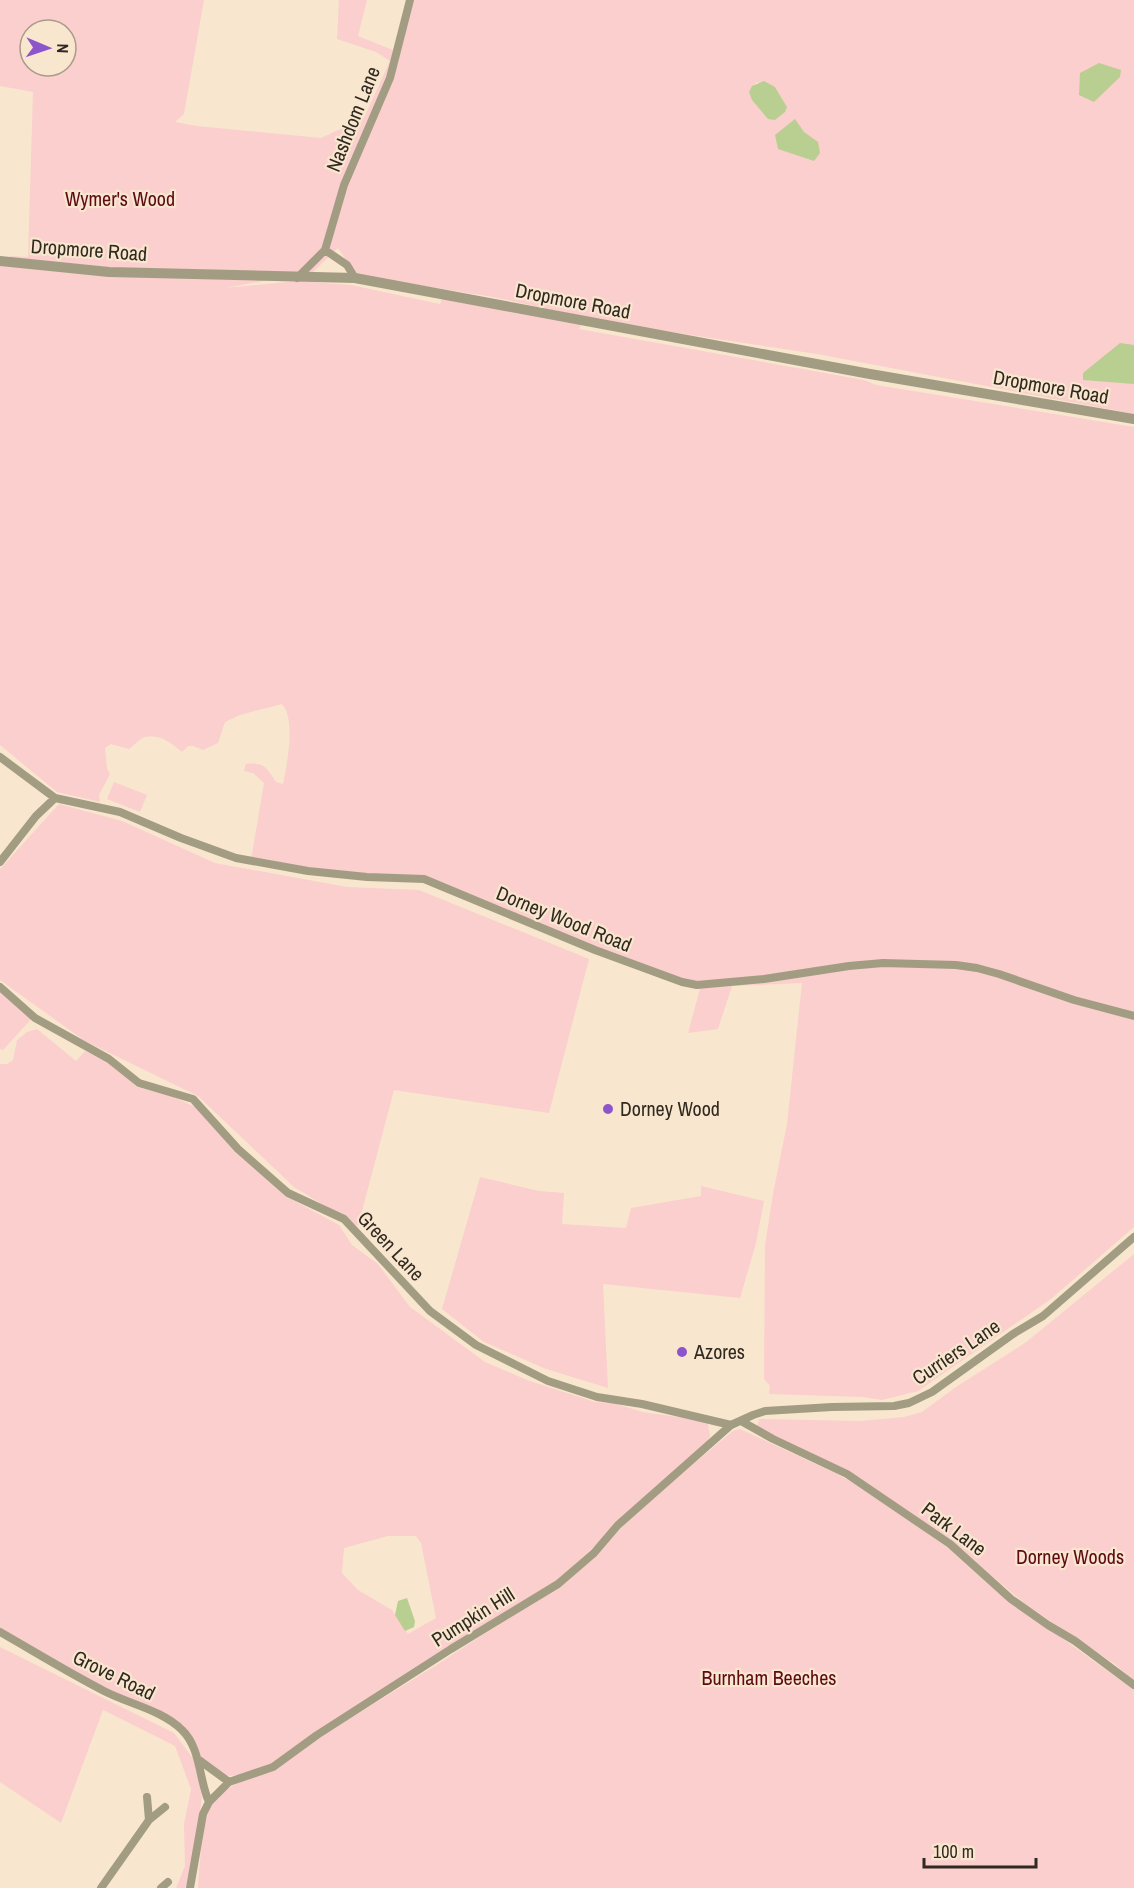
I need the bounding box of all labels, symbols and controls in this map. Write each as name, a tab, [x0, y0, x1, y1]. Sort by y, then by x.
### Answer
north arrow	[18, 18, 78, 78]
text: N	[52, 43, 74, 54]
street label: Nashdom Lane	[319, 62, 386, 175]
park label: Wymer's Wood	[65, 185, 175, 212]
street label: Dropmore Road	[30, 232, 148, 267]
street label: Dropmore Road	[513, 276, 633, 325]
street label: Dropmore Road	[991, 363, 1111, 410]
street label: Dorney Wood Road	[492, 879, 636, 958]
place label: Dorney Wood	[620, 1095, 720, 1122]
marker: Dorney Wood	[601, 1102, 615, 1116]
street label: Green Lane	[352, 1205, 431, 1287]
street label: Curriers Lane	[907, 1312, 1005, 1391]
place label: Azores	[693, 1338, 745, 1365]
marker: Azores	[675, 1345, 689, 1359]
street label: Park Lane	[916, 1495, 992, 1562]
park label: Dorney Woods	[1016, 1543, 1124, 1570]
street label: Pumpkin Hill	[426, 1580, 519, 1653]
street label: Grove Road	[69, 1643, 160, 1706]
park label: Burnham Beeches	[702, 1664, 836, 1691]
scale bar	[924, 1831, 1036, 1869]
text: 100 m	[933, 1839, 974, 1864]

